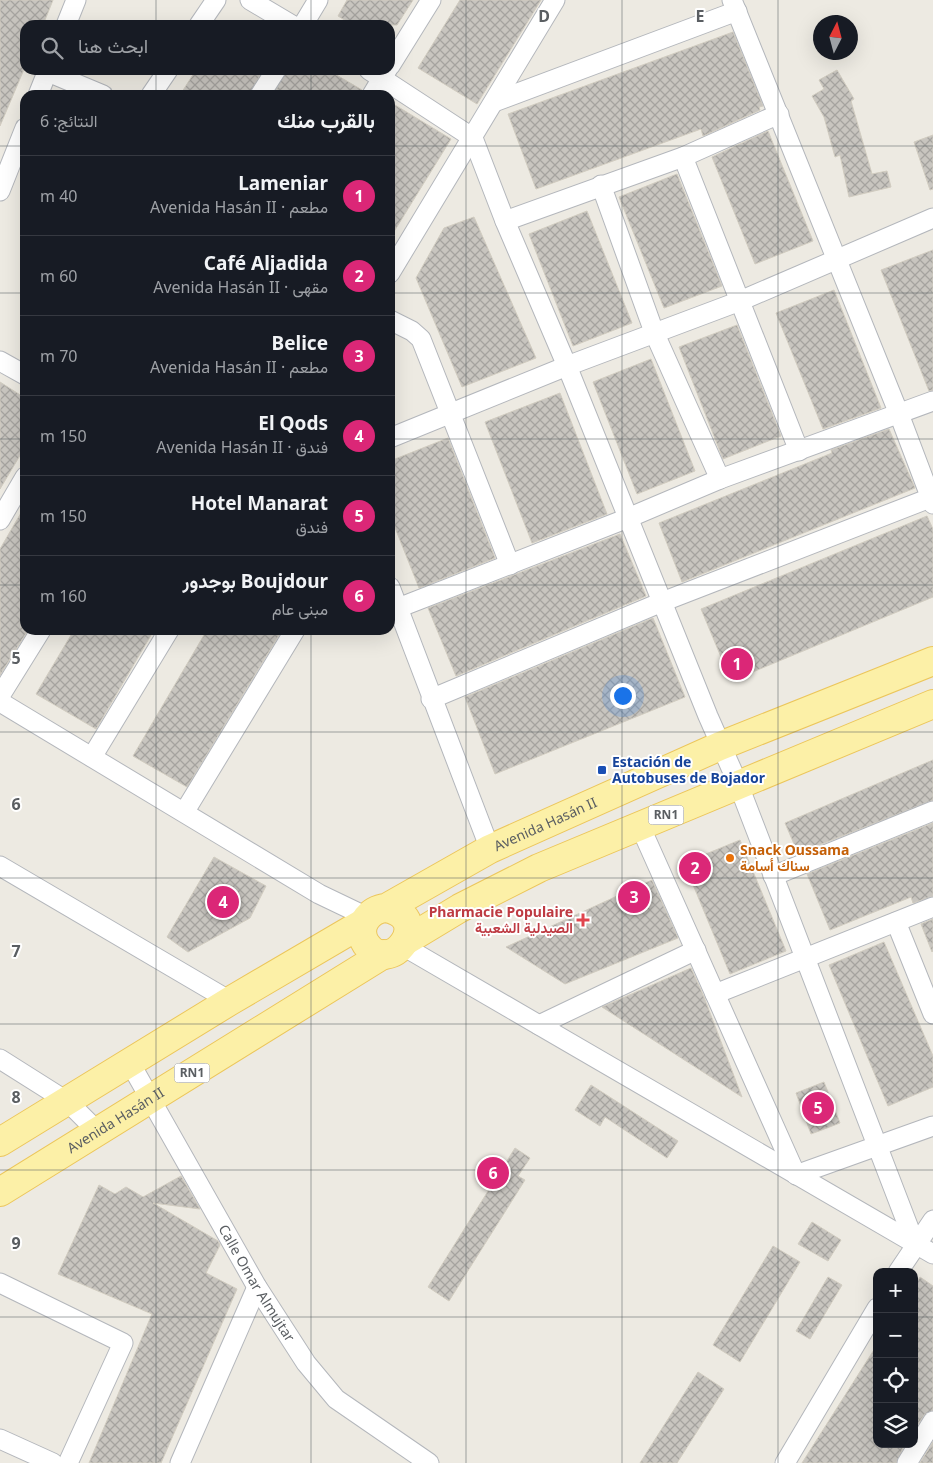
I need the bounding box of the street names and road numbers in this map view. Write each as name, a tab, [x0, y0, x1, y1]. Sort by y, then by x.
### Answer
street label: Avenida Hasán II	[491, 792, 600, 855]
road number: RN1	[648, 806, 684, 824]
road number: RN1	[174, 1064, 210, 1082]
street label: Avenida Hasán II	[63, 1082, 168, 1157]
street label: Calle Omar Almujtar	[215, 1221, 300, 1345]

